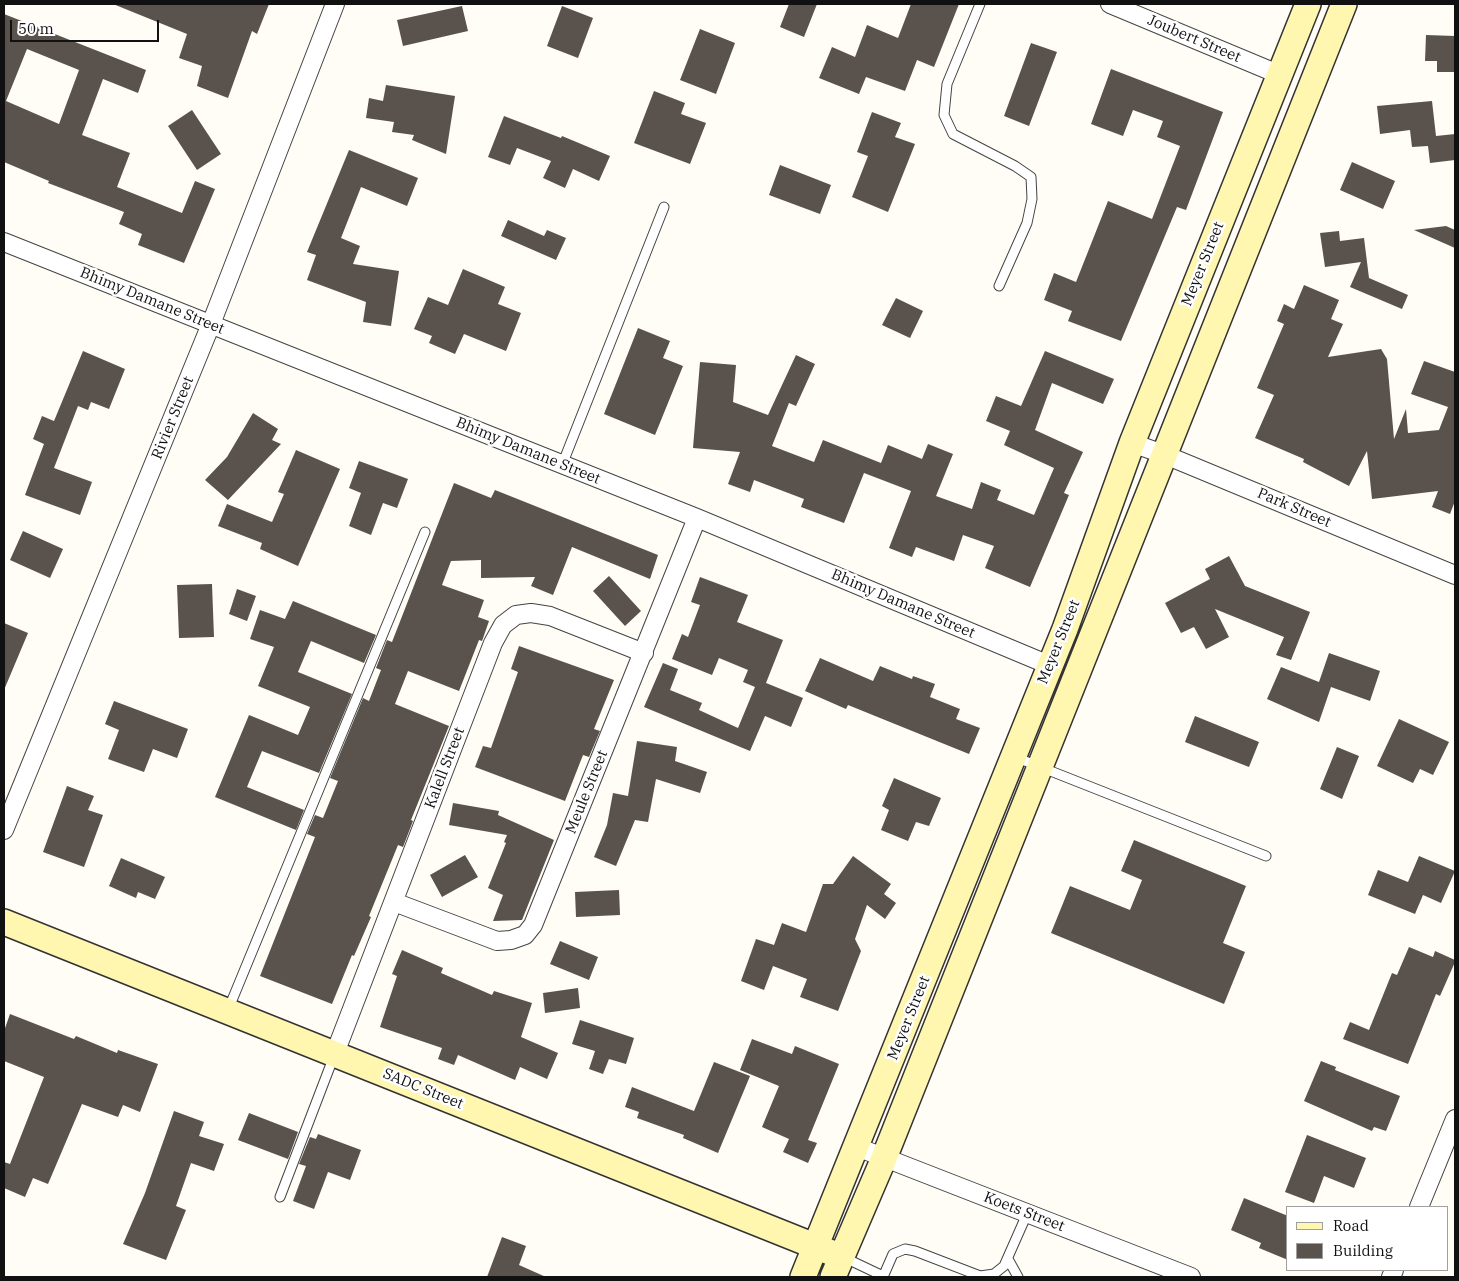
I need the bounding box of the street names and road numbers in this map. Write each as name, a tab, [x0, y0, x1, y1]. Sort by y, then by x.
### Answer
street label: Joubert Street	[1145, 11, 1243, 67]
street label: Meyer Street	[1178, 219, 1228, 309]
street label: Bhimy Damane Street	[77, 264, 227, 338]
street label: Rivier Street	[148, 374, 198, 462]
street label: Bhimy Damane Street	[453, 414, 603, 488]
street label: Park Street	[1254, 484, 1334, 532]
street label: Bhimy Damane Street	[828, 566, 978, 642]
street label: Meyer Street	[1034, 597, 1084, 687]
street label: Kalell Street	[421, 725, 469, 811]
street label: Meule Street	[562, 748, 612, 836]
street label: Meyer Street	[884, 973, 934, 1063]
street label: SADC Street	[380, 1065, 466, 1113]
street label: Koets Street	[981, 1188, 1067, 1236]

